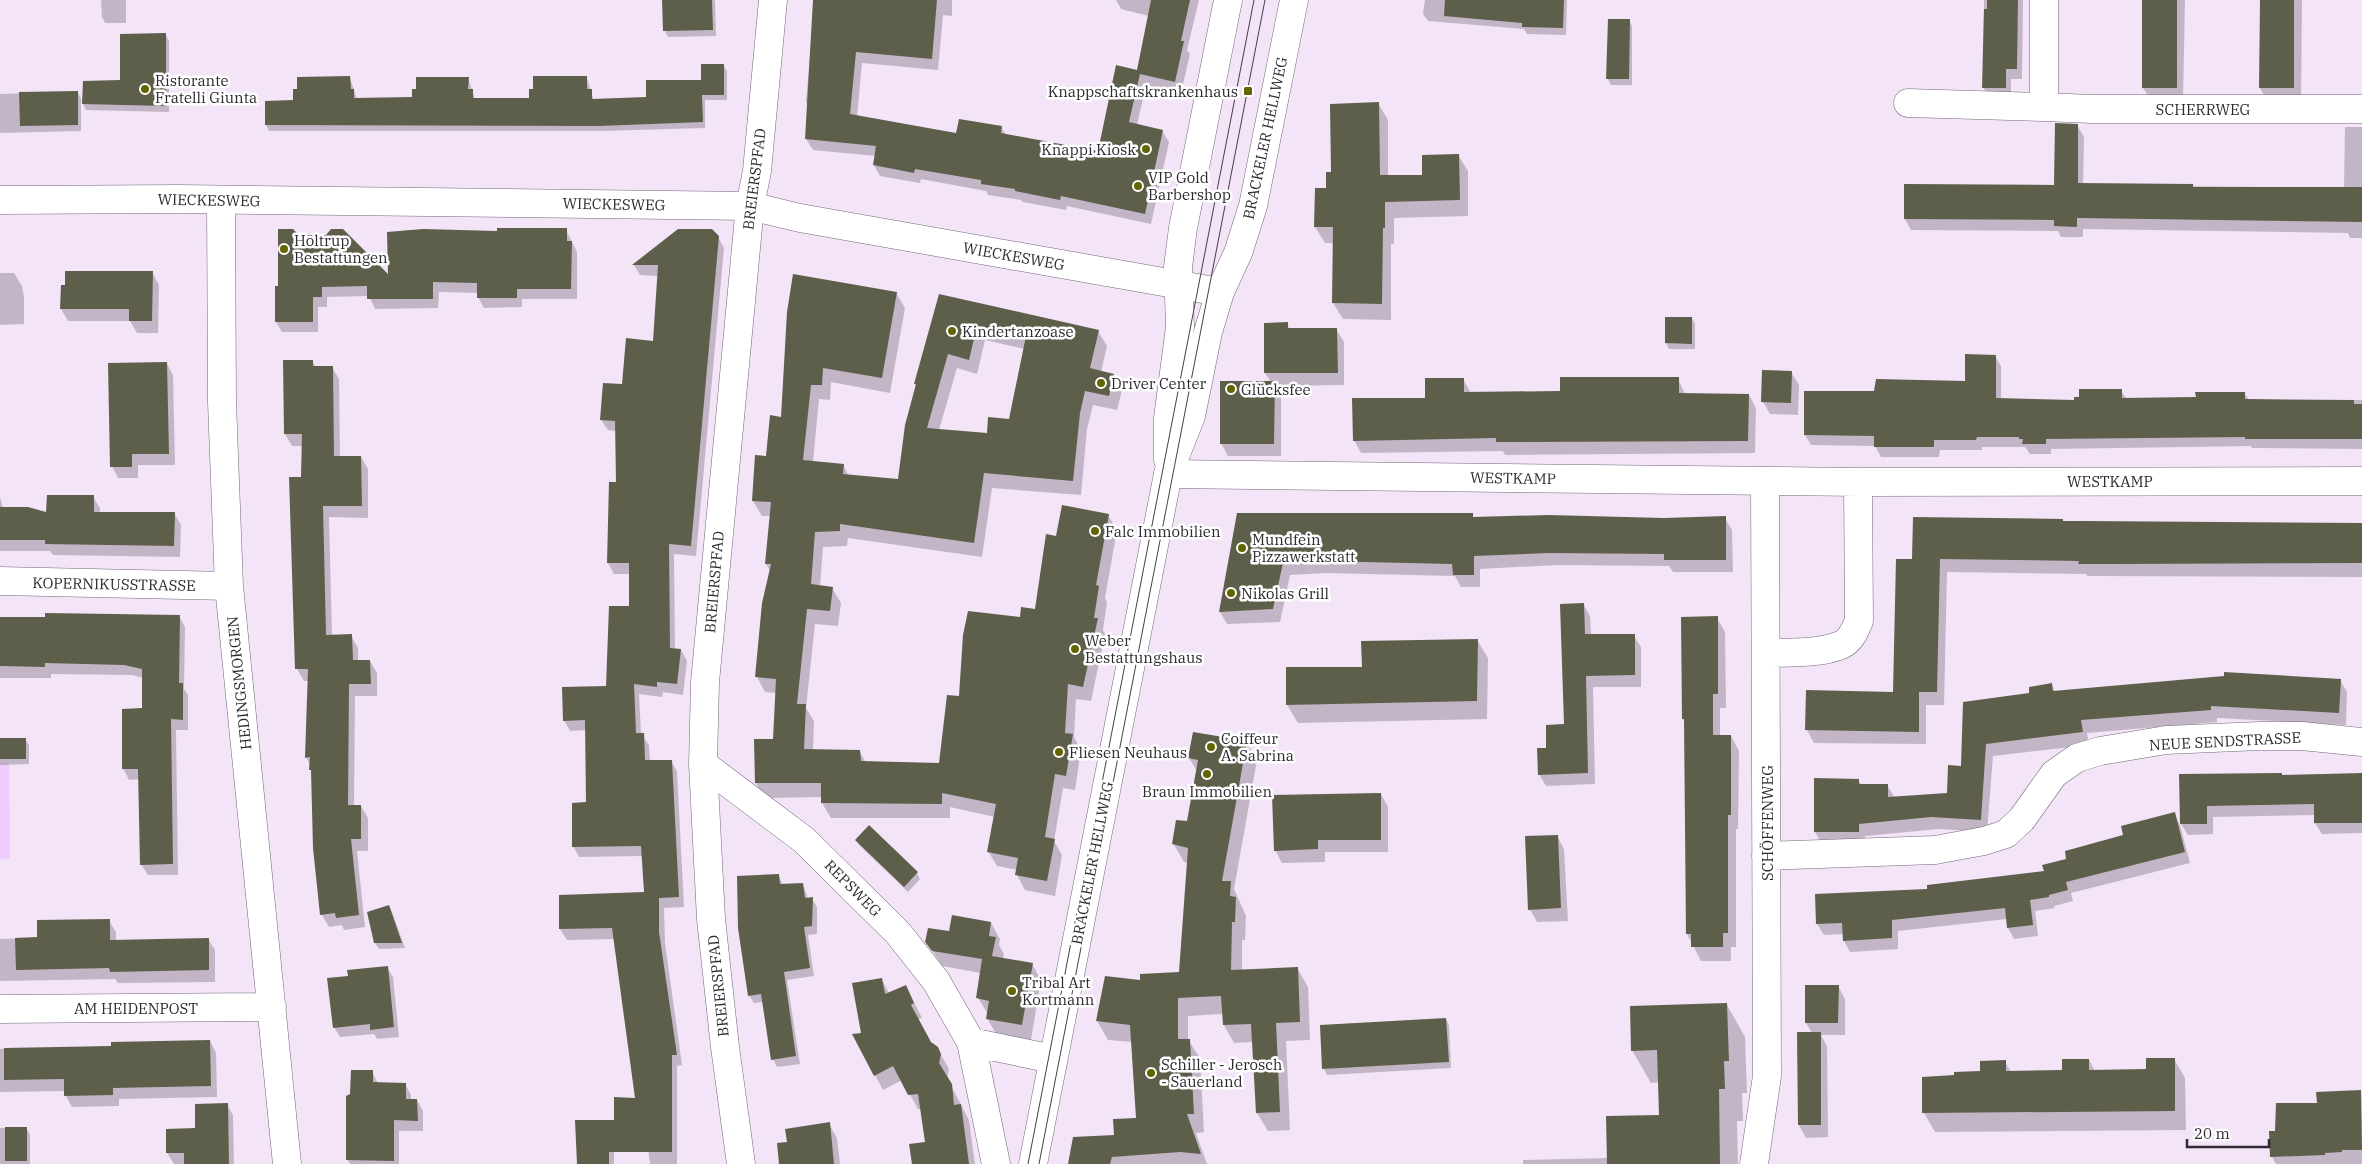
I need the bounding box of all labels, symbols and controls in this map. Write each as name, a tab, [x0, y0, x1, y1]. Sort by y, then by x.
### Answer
street label: BRACKELER HELLWEG	[1238, 55, 1292, 221]
place label: Ristorante Fratelli Giunta	[155, 71, 257, 107]
place label: Knappschaftskrankenhaus	[1048, 82, 1238, 101]
marker: Ristorante Fratelli Giunta	[139, 83, 151, 95]
marker: Knappschaftskrankenhaus	[1242, 85, 1254, 97]
street label: SCHERRWEG	[2156, 100, 2251, 119]
street label: BREIERSPFAD	[738, 127, 770, 231]
place label: Knappi Kiosk	[1041, 140, 1136, 159]
marker: Knappi Kiosk	[1140, 143, 1152, 155]
place label: VIP Gold Barbershop	[1148, 168, 1231, 204]
marker: VIP Gold Barbershop	[1132, 180, 1144, 192]
street label: WIECKESWEG	[157, 190, 261, 210]
street label: WIECKESWEG	[562, 194, 666, 214]
place label: Holtrup Bestattungen	[294, 231, 388, 267]
street label: WIECKESWEG	[962, 238, 1066, 274]
marker: Holtrup Bestattungen	[278, 243, 290, 255]
place label: Kindertanzoase	[962, 322, 1074, 341]
marker: Kindertanzoase	[946, 325, 958, 337]
place label: Driver Center	[1111, 374, 1207, 393]
marker: Driver Center	[1095, 377, 1107, 389]
place label: Glücksfee	[1241, 380, 1310, 399]
marker: Glücksfee	[1225, 383, 1237, 395]
street label: WESTKAMP	[1470, 468, 1556, 488]
street label: WESTKAMP	[2067, 472, 2153, 491]
place label: Falc Immobilien	[1105, 522, 1221, 541]
marker: Falc Immobilien	[1089, 525, 1101, 537]
street label: BREIERSPFAD	[700, 530, 728, 634]
place label: Mundfein Pizzawerkstatt	[1252, 530, 1355, 566]
marker: Mundfein Pizzawerkstatt	[1236, 542, 1248, 554]
street label: KOPERNIKUSSTRASSE	[32, 573, 196, 595]
place label: Nikolas Grill	[1241, 584, 1329, 603]
marker: Nikolas Grill	[1225, 587, 1237, 599]
street label: HEDINGSMORGEN	[223, 615, 255, 751]
place label: Weber Bestattungshaus	[1085, 631, 1203, 667]
marker: Weber Bestattungshaus	[1069, 643, 1081, 655]
street label: NEUE SENDSTRASSE	[2148, 728, 2302, 754]
place label: Coiffeur A. Sabrina	[1221, 729, 1294, 765]
marker: Coiffeur A. Sabrina	[1205, 741, 1217, 753]
place label: Fliesen Neuhaus	[1069, 743, 1187, 762]
marker: Fliesen Neuhaus	[1053, 746, 1065, 758]
street label: SCHÖFFENWEG	[1758, 765, 1777, 881]
marker: Braun Immobilien	[1201, 768, 1213, 780]
street label: BRACKELER HELLWEG	[1067, 780, 1117, 946]
place label: Braun Immobilien	[1142, 782, 1272, 801]
street label: REPSWEG	[821, 856, 886, 921]
street label: BREIERSPFAD	[703, 934, 733, 1038]
place label: Tribal Art Kortmann	[1022, 973, 1095, 1009]
marker: Tribal Art Kortmann	[1006, 985, 1018, 997]
street label: AM HEIDENPOST	[74, 999, 198, 1018]
place label: Schiller - Jerosch - Sauerland	[1161, 1055, 1282, 1091]
marker: Schiller - Jerosch - Sauerland	[1145, 1067, 1157, 1079]
scale bar	[2187, 1116, 2270, 1148]
text: 20 m	[2194, 1124, 2230, 1143]

